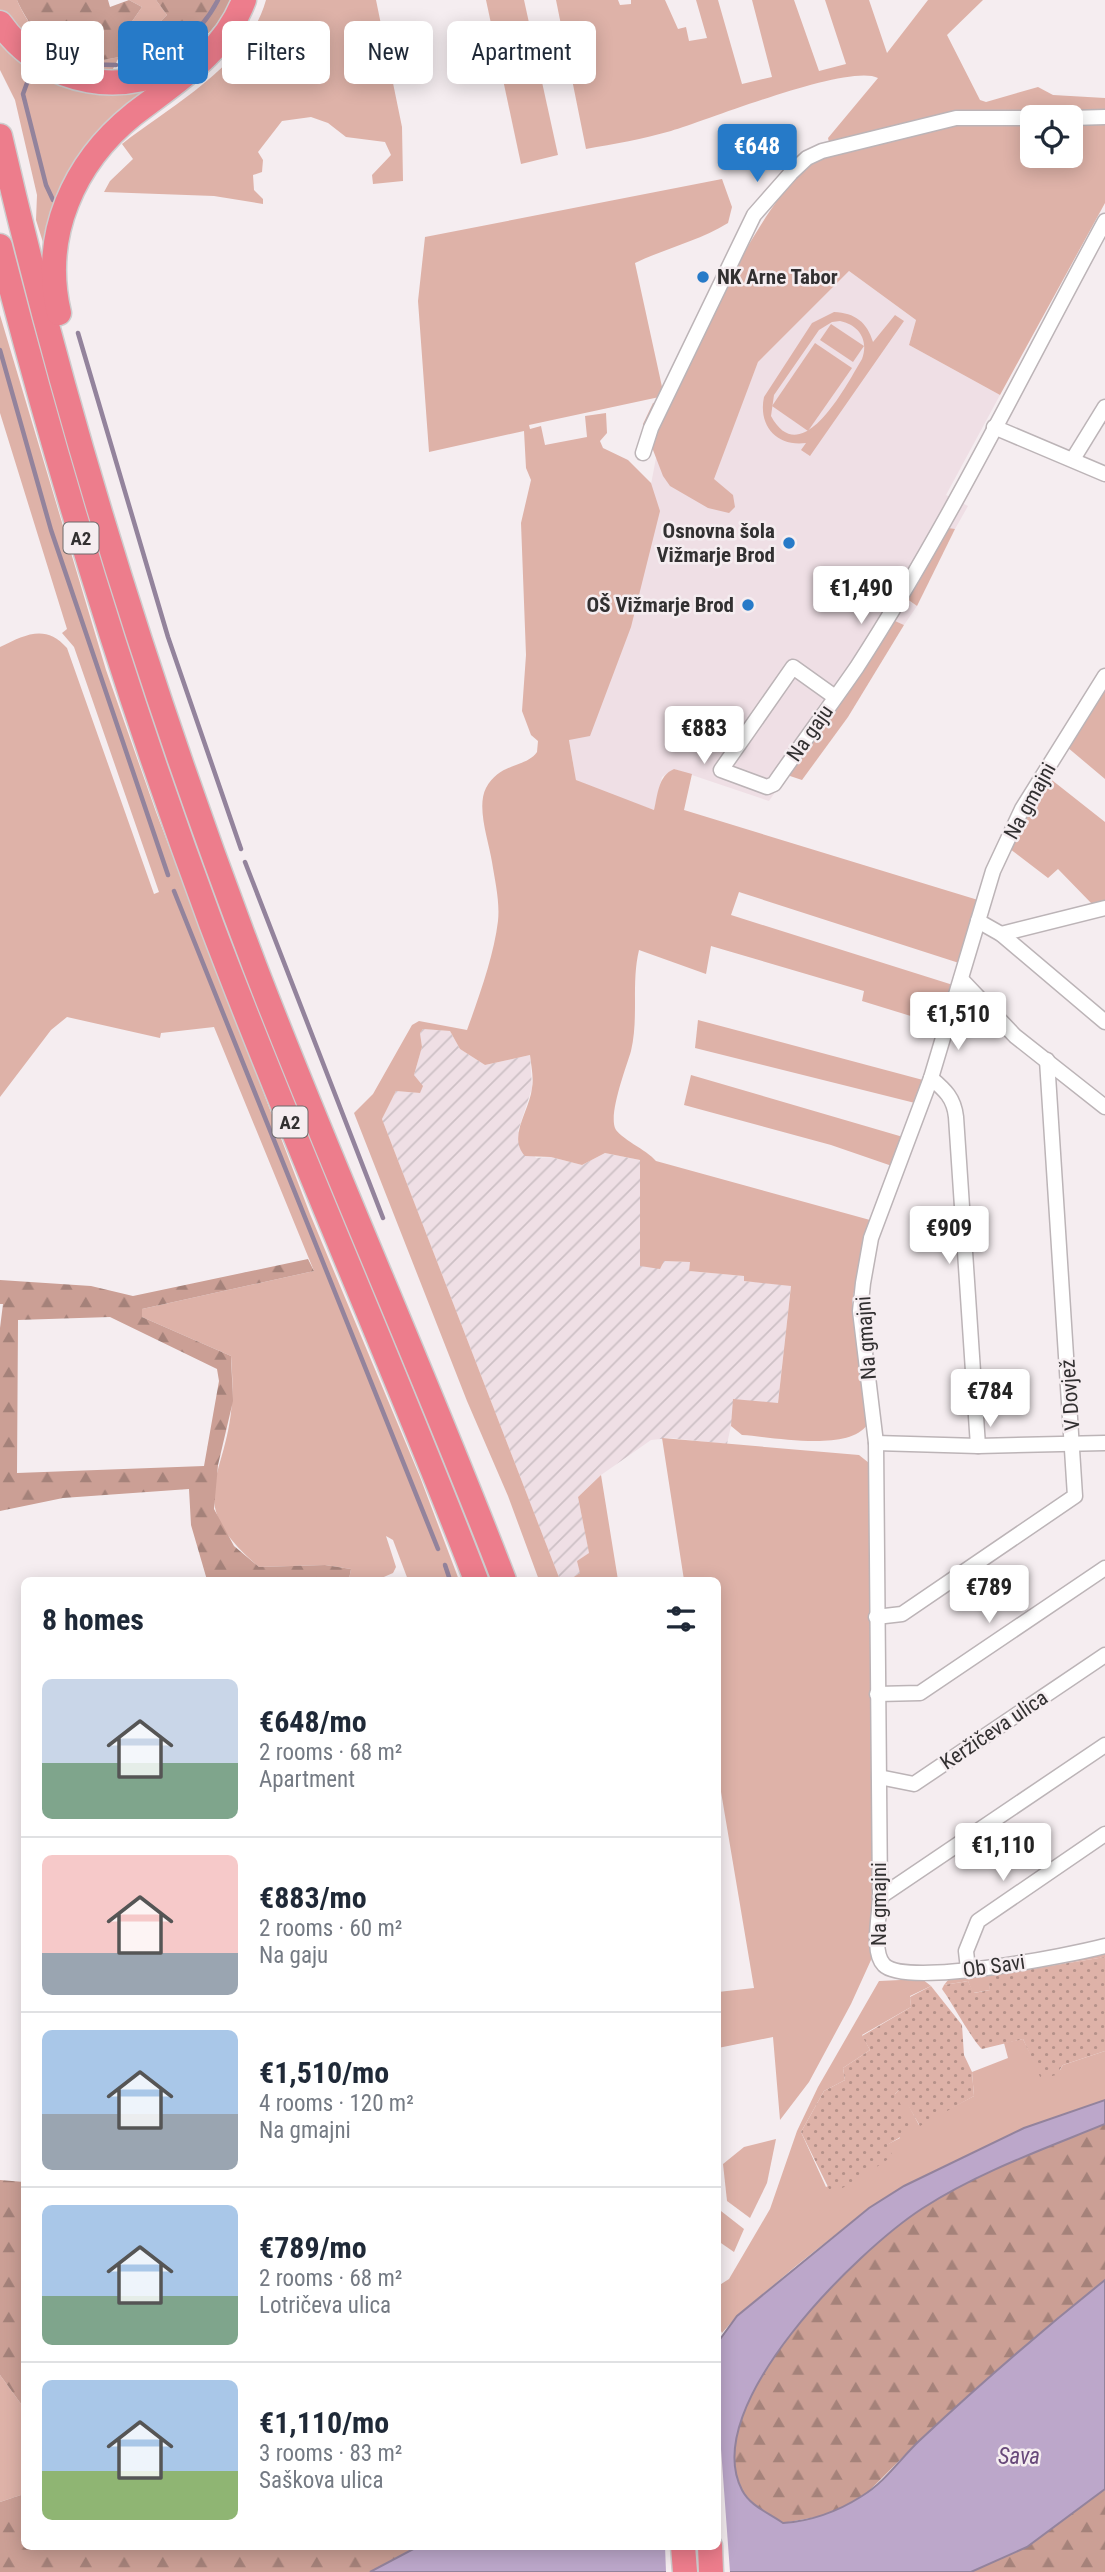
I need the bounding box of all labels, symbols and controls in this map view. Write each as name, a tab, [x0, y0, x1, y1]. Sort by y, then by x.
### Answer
chip: Buy	[21, 21, 104, 84]
chip: Rent	[118, 21, 208, 84]
chip: Filters	[222, 21, 330, 84]
chip: New	[344, 21, 433, 84]
chip: Apartment	[447, 21, 596, 84]
map controls	[1020, 105, 1083, 168]
button: locate	[1020, 105, 1083, 168]
pin: €648	[716, 124, 798, 184]
text: €648	[734, 133, 780, 160]
place label: NK Arne Tabor	[717, 265, 838, 289]
marker: NK Arne Tabor	[695, 269, 711, 285]
place label: Osnovna šola Vižmarje Brod	[656, 519, 775, 567]
road number: A2	[64, 523, 98, 554]
marker: Osnovna šola Vižmarje Brod	[781, 535, 797, 551]
pin: €1,490	[804, 566, 918, 626]
text: €1,490	[829, 575, 893, 602]
place label: OŠ Vižmarje Brod	[587, 593, 734, 617]
marker: OŠ Vižmarje Brod	[740, 597, 756, 613]
street label: Na gaju	[782, 700, 838, 766]
pin: €883	[663, 706, 745, 766]
text: €883	[681, 715, 727, 742]
street label: Na gmajni	[999, 759, 1061, 843]
pin: €1,510	[901, 992, 1015, 1052]
text: €1,510	[926, 1001, 990, 1028]
road number: A2	[272, 1106, 308, 1138]
pin: €909	[908, 1206, 990, 1266]
text: €909	[926, 1215, 972, 1242]
street label: Na gmajni	[851, 1295, 881, 1381]
street label: V Dovjež	[1056, 1358, 1084, 1432]
pin: €784	[949, 1370, 1031, 1429]
text: €784	[967, 1378, 1013, 1405]
pin: €789	[948, 1566, 1030, 1625]
text: €789	[966, 1574, 1012, 1601]
icon: filters	[662, 1600, 700, 1638]
text: 8 homes	[42, 1602, 144, 1637]
street label: Keržičeva ulica	[936, 1685, 1052, 1775]
text: €648/mo	[259, 1704, 367, 1739]
icon: home	[98, 1707, 182, 1791]
text: 2 rooms · 68 m²	[259, 1739, 402, 1766]
text: Apartment	[259, 1766, 355, 1793]
pin: €1,110	[946, 1824, 1060, 1883]
text: €1,110	[971, 1832, 1035, 1859]
street label: Na gmajni	[867, 1862, 891, 1946]
text: €883/mo	[259, 1880, 367, 1915]
icon: home	[98, 1883, 182, 1967]
text: 2 rooms · 60 m²	[259, 1915, 402, 1942]
text: Na gaju	[259, 1942, 328, 1969]
street label: Ob Savi	[961, 1950, 1027, 1982]
text: €1,510/mo	[259, 2055, 389, 2090]
icon: home	[98, 2058, 182, 2142]
text: 4 rooms · 120 m²	[259, 2090, 414, 2117]
text: Na gmajni	[259, 2117, 351, 2144]
text: €789/mo	[259, 2230, 367, 2265]
icon: home	[98, 2233, 182, 2317]
text: 2 rooms · 68 m²	[259, 2265, 402, 2292]
text: Lotričeva ulica	[259, 2292, 391, 2319]
text: €1,110/mo	[259, 2405, 389, 2440]
icon: home	[98, 2408, 182, 2492]
text: 3 rooms · 83 m²	[259, 2440, 402, 2467]
water label: Sava	[998, 2443, 1040, 2470]
text: Saškova ulica	[259, 2467, 383, 2494]

